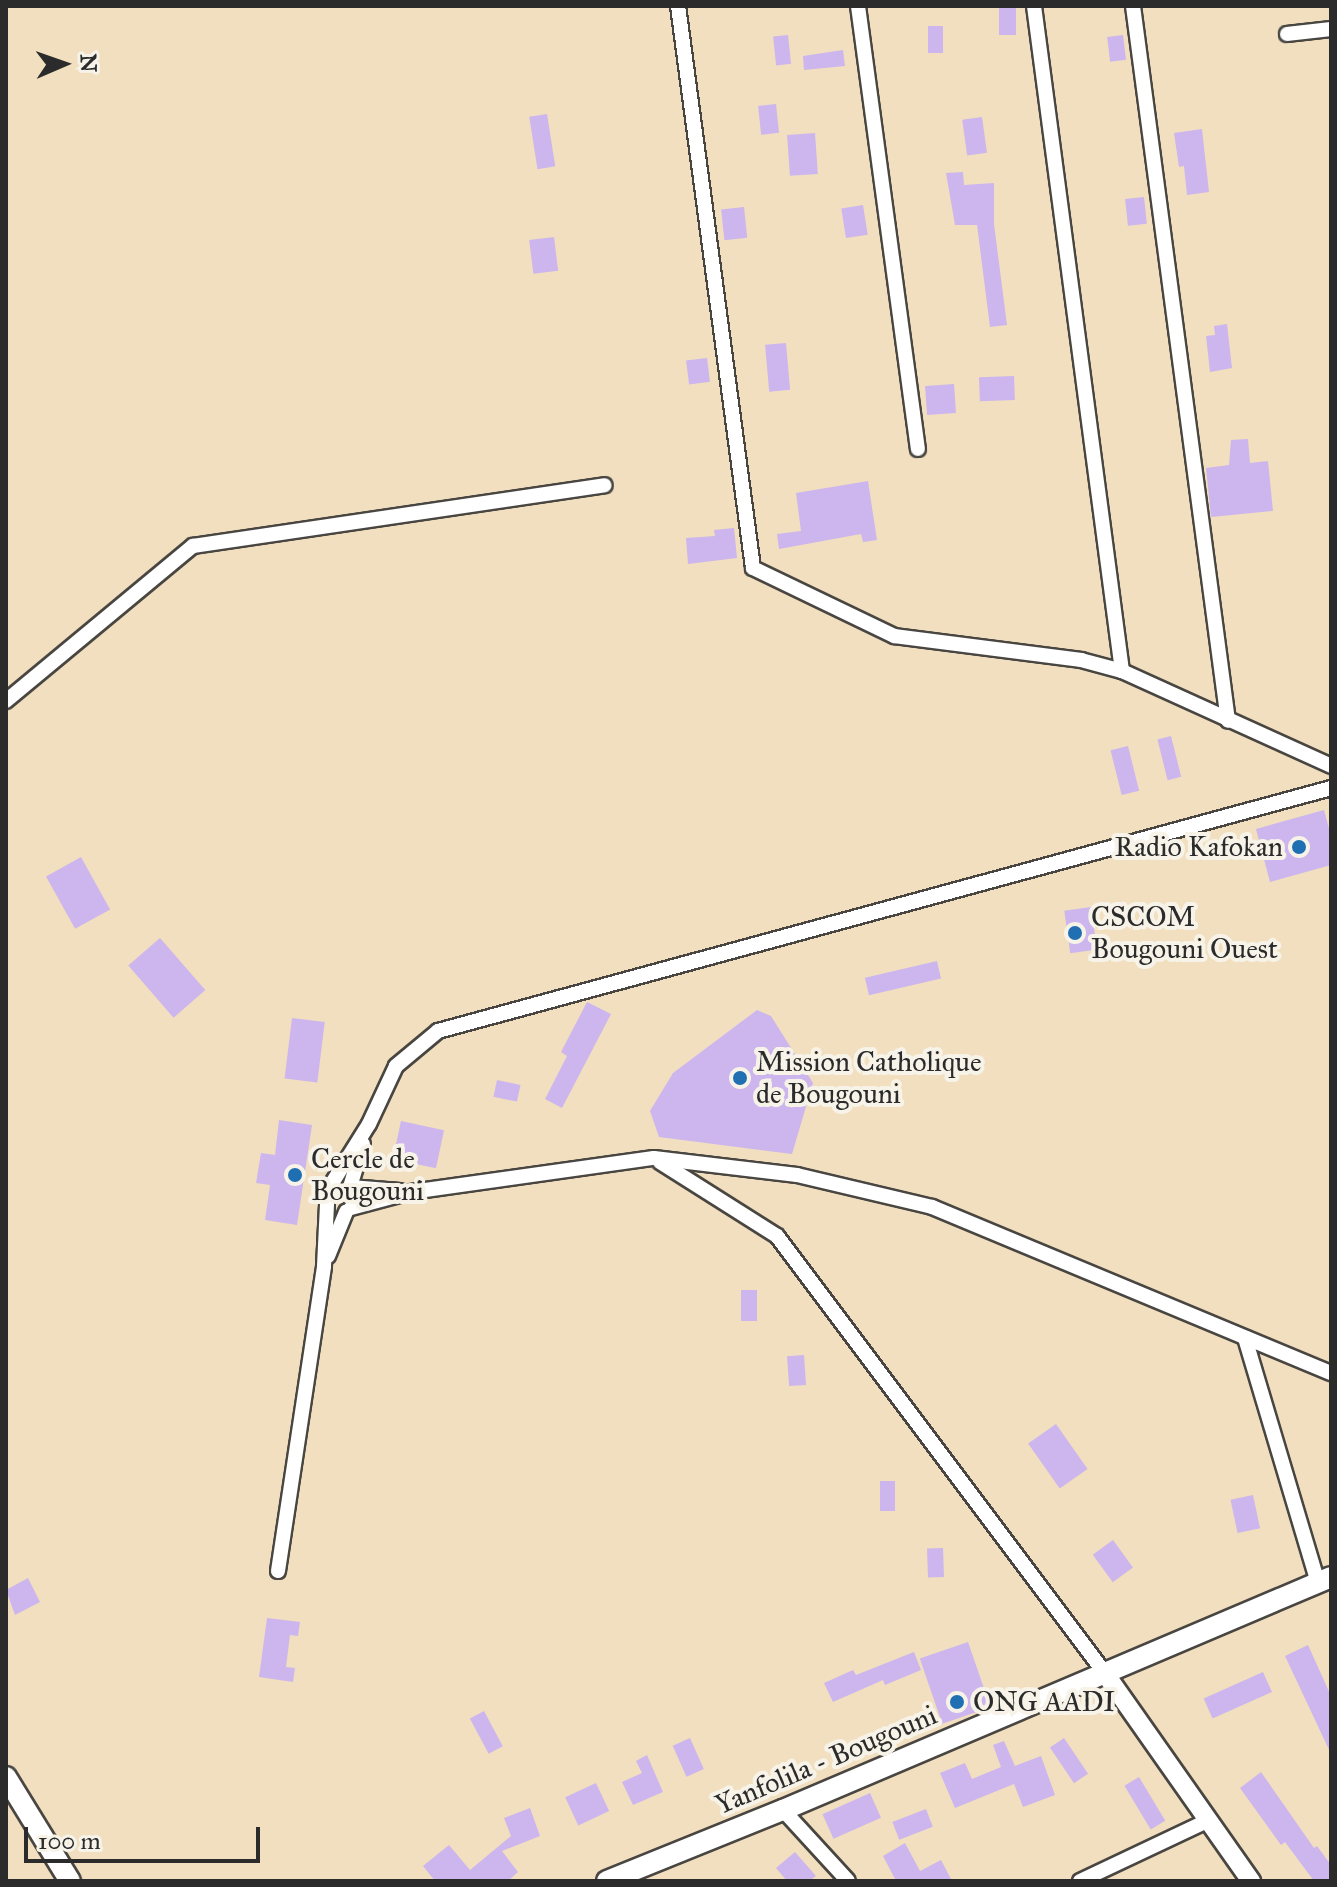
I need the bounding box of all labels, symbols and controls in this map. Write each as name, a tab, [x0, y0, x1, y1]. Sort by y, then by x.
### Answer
north arrow	[24, 24, 104, 104]
text: N	[75, 53, 102, 73]
place label: Radio Kafokan	[1114, 830, 1283, 864]
marker: Radio Kafokan	[1290, 838, 1308, 856]
place label: CSCOM Bougouni Ouest	[1091, 900, 1278, 966]
marker: CSCOM Bougouni Ouest	[1066, 924, 1084, 942]
place label: Mission Catholique de Bougouni	[756, 1045, 982, 1111]
marker: Mission Catholique de Bougouni	[731, 1069, 749, 1087]
place label: Cercle de Bougouni	[311, 1142, 424, 1208]
marker: Cercle de Bougouni	[286, 1166, 304, 1184]
place label: ONG AADI	[973, 1685, 1115, 1719]
marker: ONG AADI	[948, 1693, 966, 1711]
street label: Yanfolila - Bougouni	[710, 1698, 942, 1822]
scale bar	[28, 1811, 264, 1861]
text: 100 m	[38, 1826, 101, 1856]

